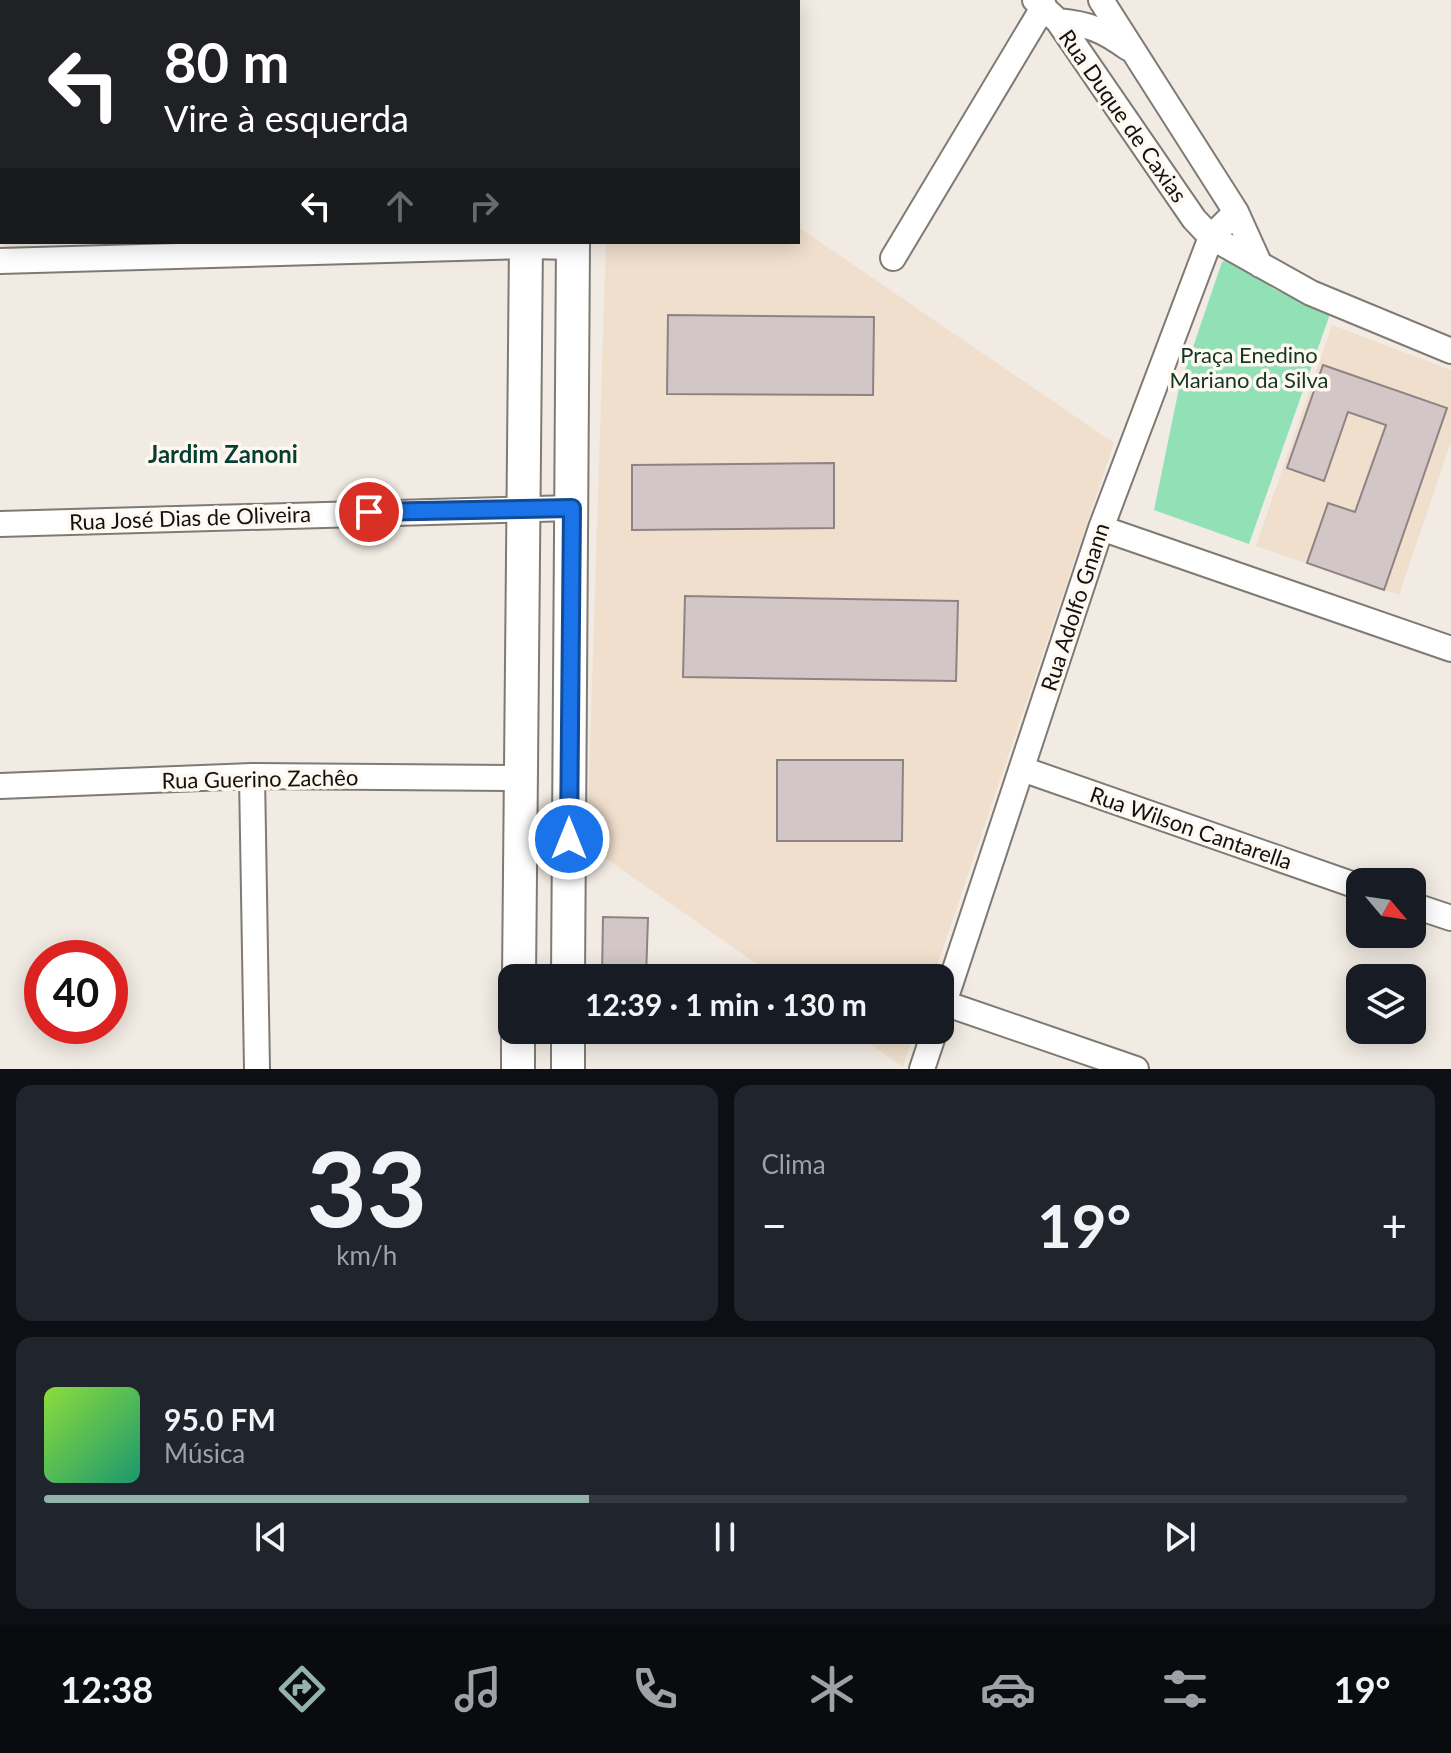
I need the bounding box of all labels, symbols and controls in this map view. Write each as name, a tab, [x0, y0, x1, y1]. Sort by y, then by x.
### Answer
street label: Rua Duque de Caxias	[1054, 24, 1193, 207]
text: 80 m	[164, 28, 289, 95]
icon: left	[32, 32, 136, 136]
text: Vire à esquerda	[164, 96, 409, 140]
icon: left	[294, 184, 338, 228]
icon: ahead	[378, 184, 422, 228]
icon: right	[462, 184, 506, 228]
park label: Praça Enedino Mariano da Silva	[1170, 341, 1328, 393]
district label: Jardim Zanoni	[148, 439, 298, 468]
pin	[335, 478, 403, 546]
icon: arrive	[347, 490, 391, 534]
street label: Rua José Dias de Oliveira	[69, 500, 311, 535]
street label: Rua Adolfo Gnann	[1035, 519, 1114, 694]
street label: Rua Guerino Zachêo	[161, 763, 359, 794]
street label: Rua Wilson Cantarella	[1087, 780, 1296, 875]
position arrow	[527, 797, 611, 881]
north arrow	[1346, 868, 1426, 948]
map controls	[1346, 868, 1426, 1044]
speed limit sign: 40	[24, 940, 128, 1044]
button: layers	[1346, 964, 1426, 1044]
text: 12:39 · 1 min · 130 m	[585, 986, 867, 1022]
text: 33	[306, 1124, 427, 1249]
text: Clima	[762, 1148, 826, 1180]
text: 19°	[1037, 1189, 1132, 1261]
text: −	[762, 1199, 787, 1251]
text: +	[1381, 1199, 1407, 1251]
text: km/h	[336, 1239, 397, 1271]
text: 95.0 FM	[164, 1401, 276, 1437]
text: Música	[164, 1437, 245, 1469]
icon: previous	[249, 1515, 293, 1559]
icon: pause	[703, 1515, 747, 1559]
icon: next	[1158, 1515, 1202, 1559]
icon: directions	[274, 1661, 330, 1717]
icon: music	[450, 1661, 506, 1717]
icon: phone	[627, 1661, 683, 1717]
icon: climate	[804, 1661, 860, 1717]
icon: car	[980, 1661, 1036, 1717]
icon: filters	[1157, 1661, 1213, 1717]
text: 12:38	[60, 1667, 153, 1711]
text: 19°	[1334, 1667, 1391, 1711]

